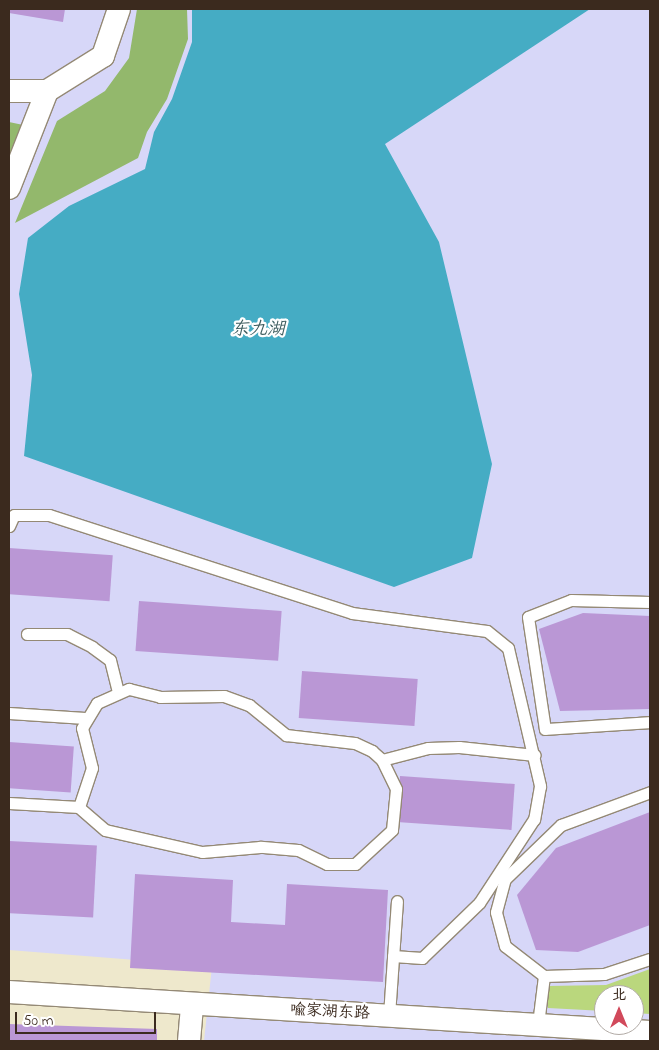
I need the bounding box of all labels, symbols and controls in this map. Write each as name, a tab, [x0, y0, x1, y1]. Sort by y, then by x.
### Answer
water label: 东九湖	[231, 319, 285, 341]
north arrow	[594, 985, 644, 1035]
text: 北	[612, 985, 626, 1006]
street label: 喻家湖东路	[290, 1000, 370, 1024]
scale bar	[18, 1002, 159, 1034]
text: 50 m	[23, 1010, 53, 1032]

